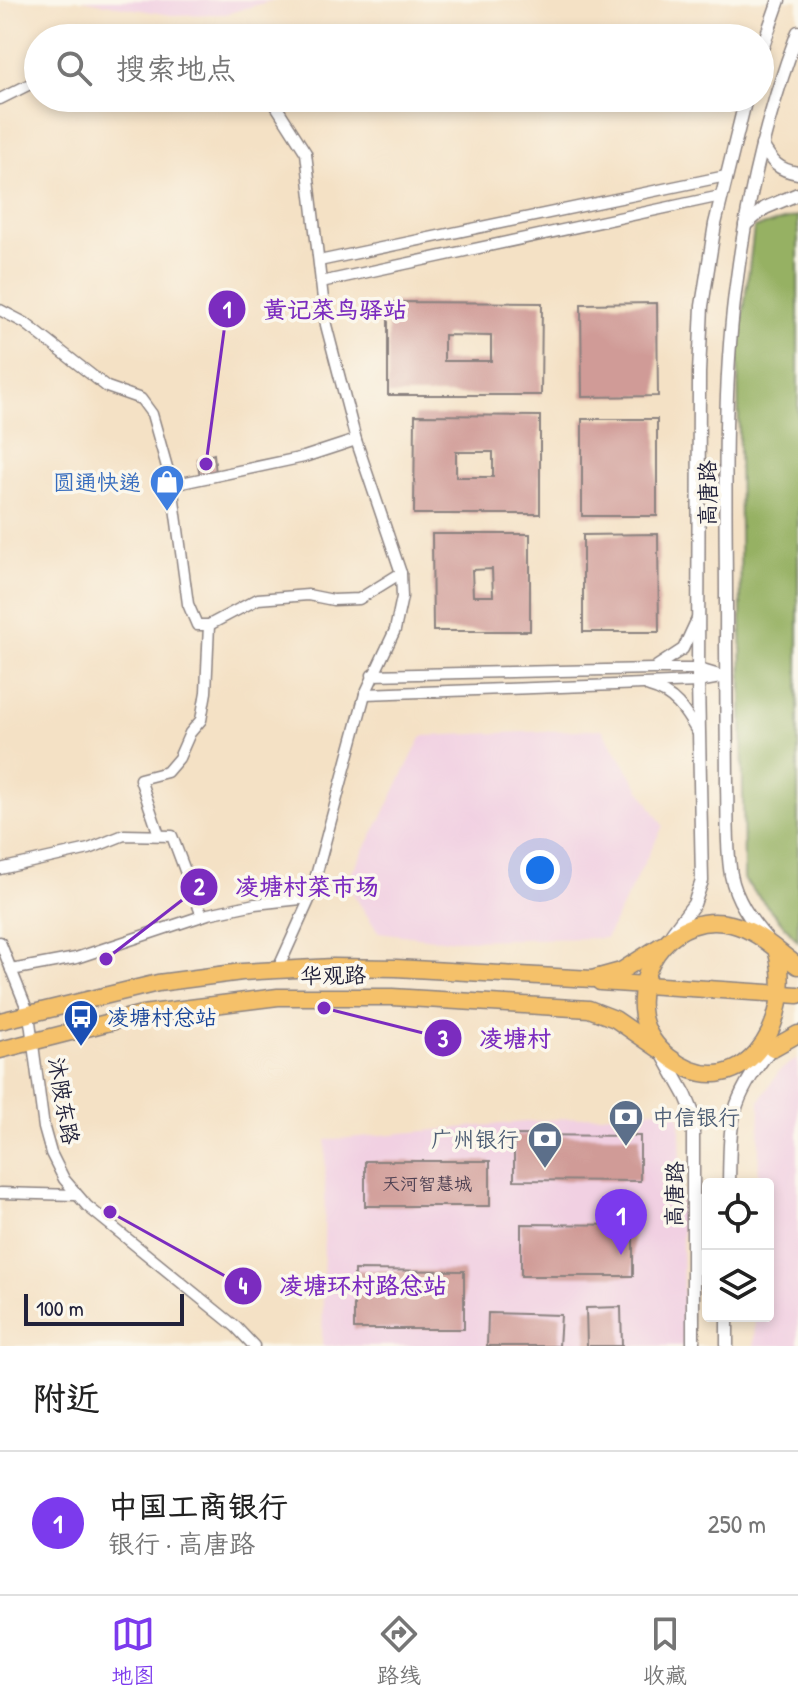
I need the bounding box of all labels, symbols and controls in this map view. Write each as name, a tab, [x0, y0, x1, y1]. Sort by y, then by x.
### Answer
search box	[24, 24, 774, 112]
icon: search	[52, 46, 96, 90]
text: 搜索地点	[116, 48, 236, 88]
callout: 黄记菜鸟驿站	[207, 285, 423, 333]
text: 1	[223, 293, 232, 325]
text: 黄记菜鸟驿站	[263, 293, 407, 325]
street label: 高唐路	[692, 460, 722, 526]
shop icon: 圆通快递	[148, 463, 186, 513]
place label: 圆通快递	[53, 467, 141, 497]
your location	[520, 850, 560, 890]
callout: 凌塘村菜市场	[179, 863, 395, 911]
text: 2	[193, 870, 205, 902]
text: 凌塘村菜市场	[235, 870, 379, 902]
street label: 华观路	[300, 959, 366, 991]
bus stop icon: 凌塘村总站	[62, 998, 100, 1048]
place label: 凌塘村总站	[107, 1002, 217, 1032]
callout: 凌塘村	[423, 1014, 567, 1062]
text: 3	[438, 1022, 449, 1054]
text: 凌塘村	[479, 1022, 551, 1054]
street label: 沐陂东路	[42, 1055, 86, 1147]
bank icon: 中信银行	[607, 1098, 645, 1148]
place label: 中信银行	[652, 1102, 740, 1132]
bank icon: 广州银行	[526, 1120, 564, 1170]
place label: 广州银行	[431, 1124, 519, 1154]
street label: 高唐路	[658, 1161, 690, 1227]
house number: 天河智慧城	[382, 1171, 472, 1196]
map controls	[702, 1178, 774, 1322]
button: locate	[702, 1178, 774, 1250]
pin: 1	[595, 1189, 647, 1255]
button: layers	[702, 1250, 774, 1322]
callout: 凌塘环村路总站	[223, 1262, 463, 1310]
text: 4	[239, 1269, 248, 1301]
text: 凌塘环村路总站	[279, 1269, 447, 1301]
scale bar	[24, 1290, 184, 1326]
text: 100 m	[36, 1293, 84, 1323]
text: 附近	[32, 1375, 100, 1421]
text: 中国工商银行	[108, 1486, 288, 1526]
text: 1	[53, 1506, 63, 1541]
text: 250 m	[708, 1506, 766, 1541]
text: 银行 · 高唐路	[108, 1526, 255, 1561]
tab: 地图	[111, 1612, 155, 1690]
tab: 路线	[377, 1612, 421, 1690]
tab: 收藏	[643, 1612, 687, 1690]

